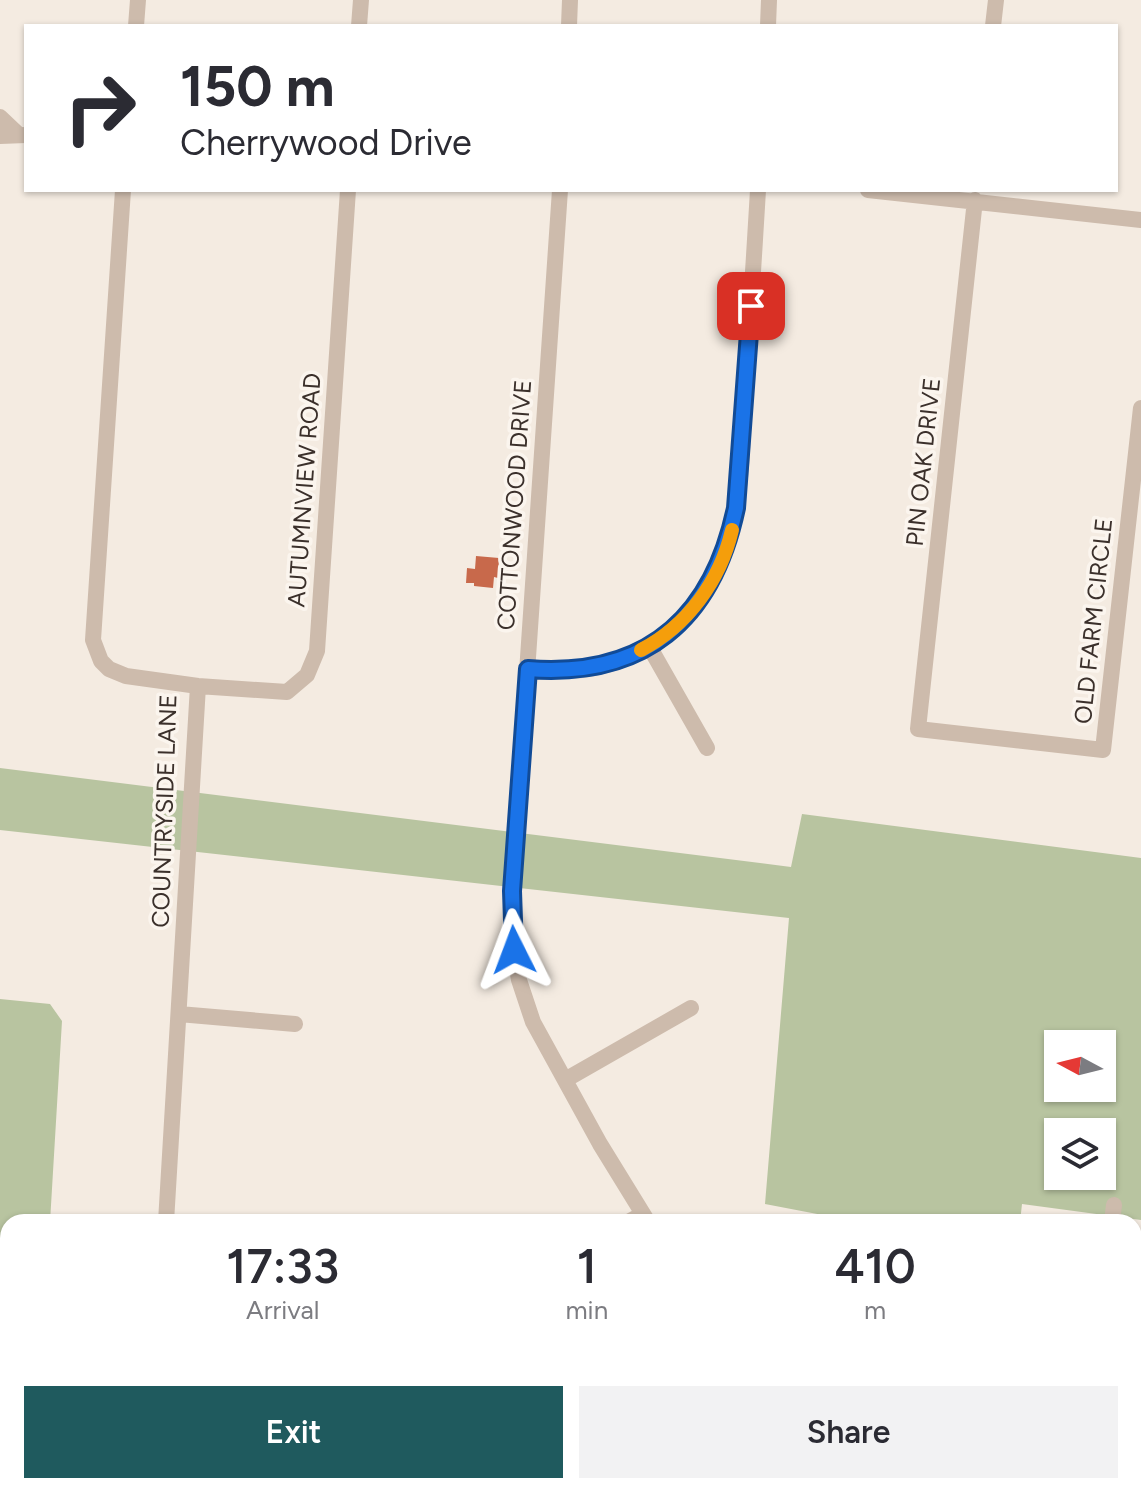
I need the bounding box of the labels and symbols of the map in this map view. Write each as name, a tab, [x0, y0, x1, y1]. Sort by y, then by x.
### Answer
pin	[717, 272, 785, 340]
street label: AUTUMNVIEW ROAD	[281, 372, 327, 608]
street label: PIN OAK DRIVE	[900, 376, 946, 548]
street label: COTTONWOOD DRIVE	[491, 379, 537, 631]
street label: OLD FARM CIRCLE	[1068, 517, 1118, 725]
street label: COUNTRYSIDE LANE	[145, 694, 183, 928]
position arrow	[472, 908, 556, 992]
north arrow	[1044, 1030, 1116, 1102]

